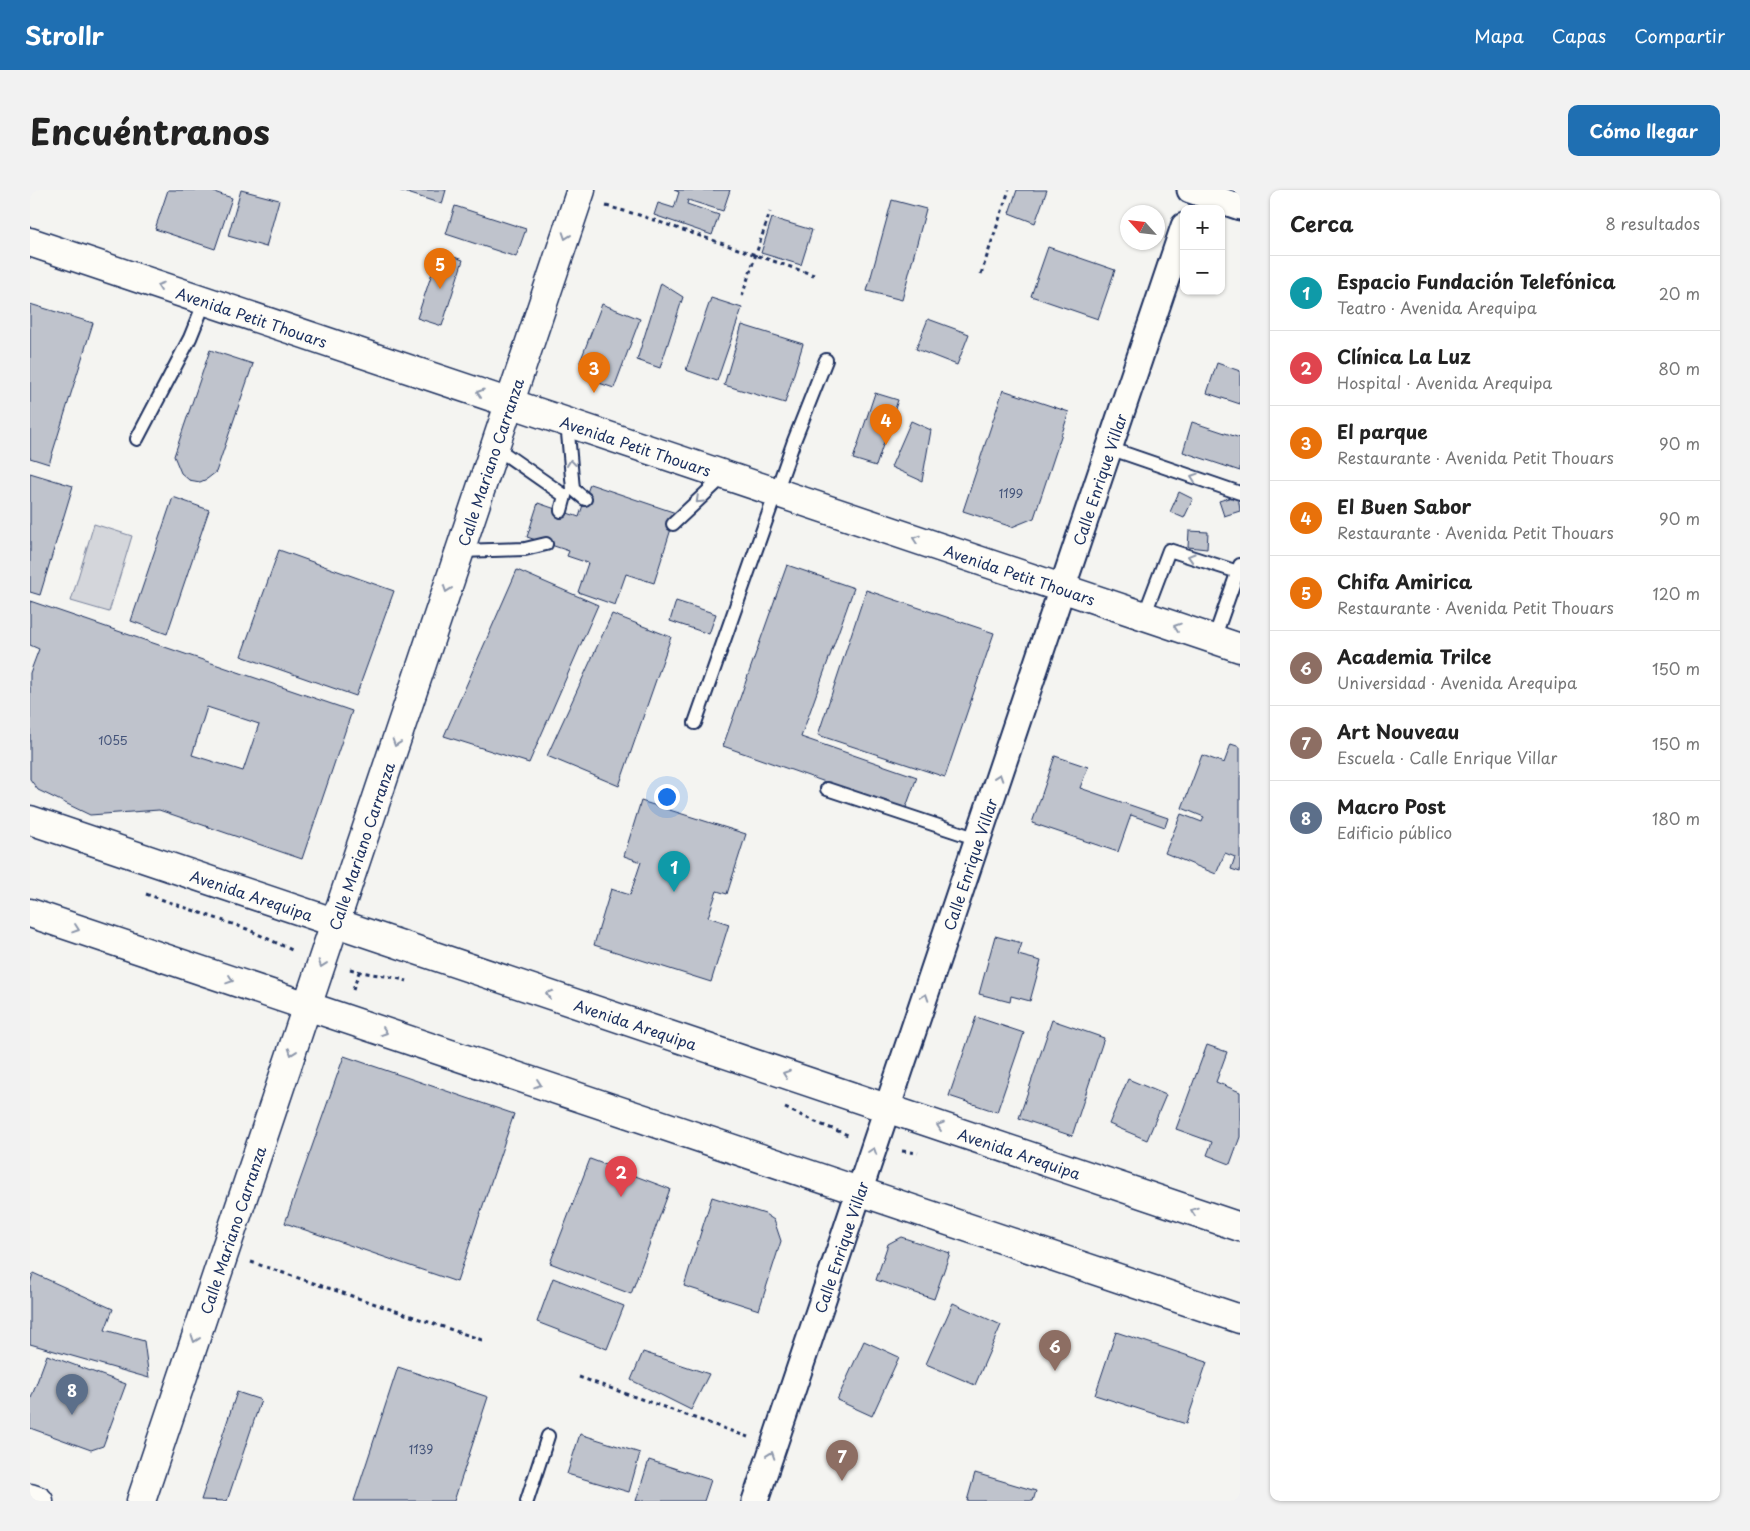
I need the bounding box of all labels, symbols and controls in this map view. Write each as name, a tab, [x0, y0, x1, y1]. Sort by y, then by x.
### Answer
text: Strollr	[25, 17, 104, 53]
text: Mapa	[1474, 22, 1524, 49]
text: Capas	[1552, 22, 1606, 49]
text: Compartir	[1634, 22, 1725, 49]
text: Encuéntranos	[30, 104, 270, 157]
button: Cómo llegar	[1568, 105, 1720, 156]
north arrow	[1120, 205, 1165, 250]
map controls	[1180, 205, 1225, 295]
button: +	[1180, 205, 1225, 250]
text: Cerca	[1290, 207, 1354, 239]
text: 8 resultados	[1605, 211, 1700, 235]
one-way arrow	[562, 232, 572, 240]
pin: 5	[424, 248, 456, 289]
button: −	[1180, 250, 1225, 295]
text: Espacio Fundación Telefónica	[1337, 267, 1616, 295]
street label: Avenida Petit Thouars	[173, 280, 331, 353]
text: 1	[1302, 281, 1310, 305]
text: 20 m	[1659, 281, 1700, 305]
one-way arrow	[157, 282, 165, 292]
text: Teatro · Avenida Arequipa	[1337, 295, 1537, 319]
text: Clínica La Luz	[1337, 342, 1471, 370]
pin: 3	[578, 352, 610, 393]
text: 2	[1300, 356, 1312, 380]
text: 80 m	[1658, 356, 1700, 380]
text: Hospital · Avenida Arequipa	[1337, 370, 1552, 394]
street label: Calle Mariano Carranza	[451, 375, 529, 549]
one-way arrow	[477, 389, 485, 399]
pin: 4	[870, 404, 902, 445]
street label: Avenida Petit Thouars	[557, 409, 715, 481]
street label: Calle Enrique Villar	[1066, 410, 1132, 548]
text: El parque	[1337, 417, 1428, 445]
text: 3	[1301, 431, 1311, 455]
text: 90 m	[1659, 431, 1700, 455]
text: Restaurante · Avenida Petit Thouars	[1337, 445, 1614, 469]
one-way arrow	[566, 459, 577, 467]
one-way arrow	[1190, 473, 1199, 483]
house number: 1199	[999, 484, 1023, 502]
text: El Buen Sabor	[1337, 492, 1471, 520]
one-way arrow	[695, 494, 704, 503]
text: 4	[1301, 506, 1311, 530]
text: 90 m	[1659, 506, 1700, 530]
text: Restaurante · Avenida Petit Thouars	[1337, 520, 1614, 544]
one-way arrow	[913, 535, 921, 545]
street label: Avenida Petit Thouars	[941, 538, 1098, 610]
one-way arrow	[1187, 553, 1196, 563]
text: Chifa Amirica	[1337, 567, 1472, 595]
text: 5	[1301, 581, 1311, 605]
text: 120 m	[1653, 581, 1700, 605]
one-way arrow	[443, 585, 453, 593]
text: Restaurante · Avenida Petit Thouars	[1337, 595, 1614, 619]
one-way arrow	[1173, 623, 1182, 633]
text: Academia Trilce	[1337, 642, 1491, 670]
text: 6	[1300, 656, 1312, 680]
text: 150 m	[1652, 656, 1700, 680]
text: Universidad · Avenida Arequipa	[1337, 670, 1577, 694]
text: Art Nouveau	[1337, 717, 1459, 745]
house number: 1055	[98, 731, 128, 749]
text: 7	[1301, 731, 1311, 755]
text: 150 m	[1652, 731, 1700, 755]
one-way arrow	[391, 739, 401, 747]
text: Escuela · Calle Enrique Villar	[1337, 745, 1557, 769]
street label: Calle Mariano Carranza	[322, 759, 400, 933]
one-way arrow	[993, 773, 1003, 782]
your location	[654, 784, 680, 810]
text: Macro Post	[1337, 792, 1446, 820]
street label: Calle Enrique Villar	[936, 795, 1002, 933]
text: 8	[1301, 806, 1311, 830]
text: 180 m	[1652, 806, 1700, 830]
text: Edificio público	[1337, 820, 1452, 844]
pin: 1	[658, 851, 690, 892]
street label: Avenida Arequipa	[187, 863, 317, 926]
one-way arrow	[72, 923, 80, 933]
one-way arrow	[317, 959, 327, 968]
one-way arrow	[226, 975, 234, 985]
one-way arrow	[546, 990, 554, 1000]
street label: Avenida Arequipa	[571, 992, 701, 1055]
one-way arrow	[919, 994, 929, 1002]
one-way arrow	[380, 1026, 388, 1036]
one-way arrow	[288, 1048, 298, 1056]
one-way arrow	[783, 1070, 791, 1080]
one-way arrow	[534, 1078, 542, 1088]
one-way arrow	[937, 1121, 945, 1131]
street label: Avenida Arequipa	[955, 1122, 1084, 1184]
street label: Calle Mariano Carranza	[193, 1143, 271, 1317]
one-way arrow	[867, 1148, 877, 1156]
pin: 2	[605, 1156, 637, 1197]
street label: Calle Enrique Villar	[808, 1177, 874, 1316]
one-way arrow	[1190, 1207, 1199, 1217]
pin: 6	[1039, 1330, 1071, 1371]
one-way arrow	[191, 1334, 201, 1343]
pin: 8	[56, 1374, 88, 1415]
house number: 1139	[409, 1440, 433, 1458]
pin: 7	[826, 1440, 858, 1481]
one-way arrow	[765, 1451, 775, 1459]

